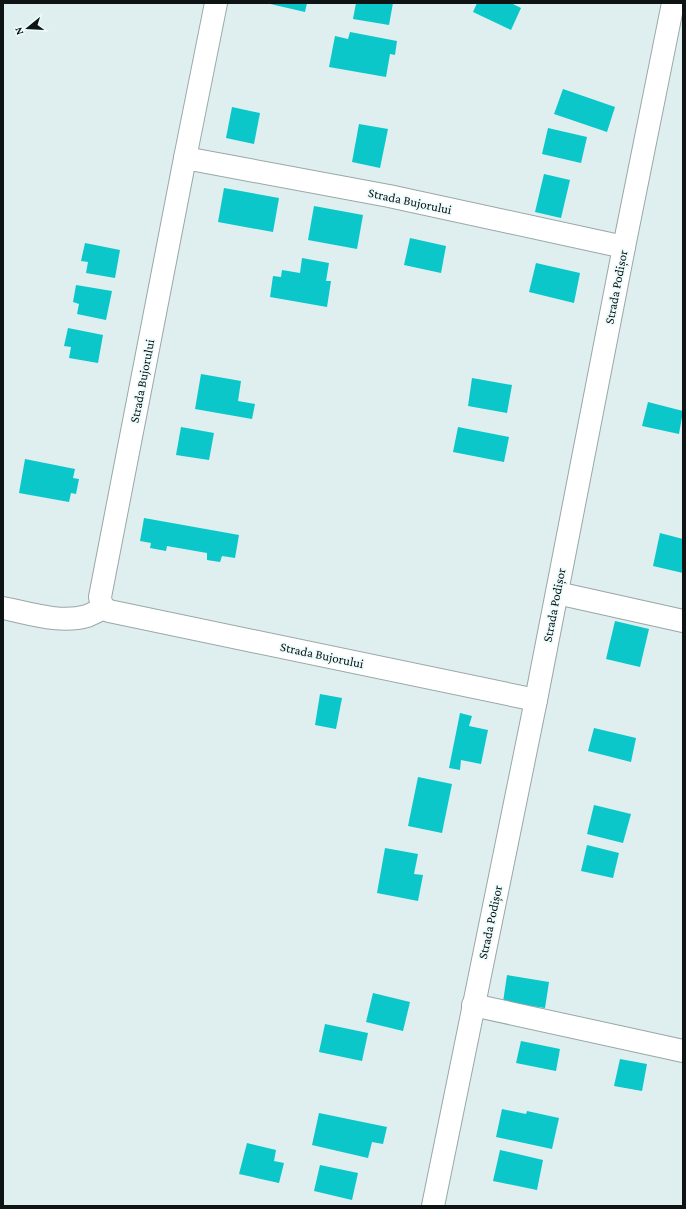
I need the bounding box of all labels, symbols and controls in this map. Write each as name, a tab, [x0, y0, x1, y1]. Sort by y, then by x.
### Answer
north arrow	[8, 8, 48, 48]
text: N	[11, 25, 25, 37]
street label: Strada Bujorului	[367, 185, 454, 218]
street label: Strada Podișor	[601, 248, 632, 326]
street label: Strada Bujorului	[127, 337, 159, 424]
street label: Strada Podișor	[539, 566, 570, 644]
street label: Strada Bujorului	[279, 639, 366, 672]
street label: Strada Podișor	[475, 883, 506, 961]

